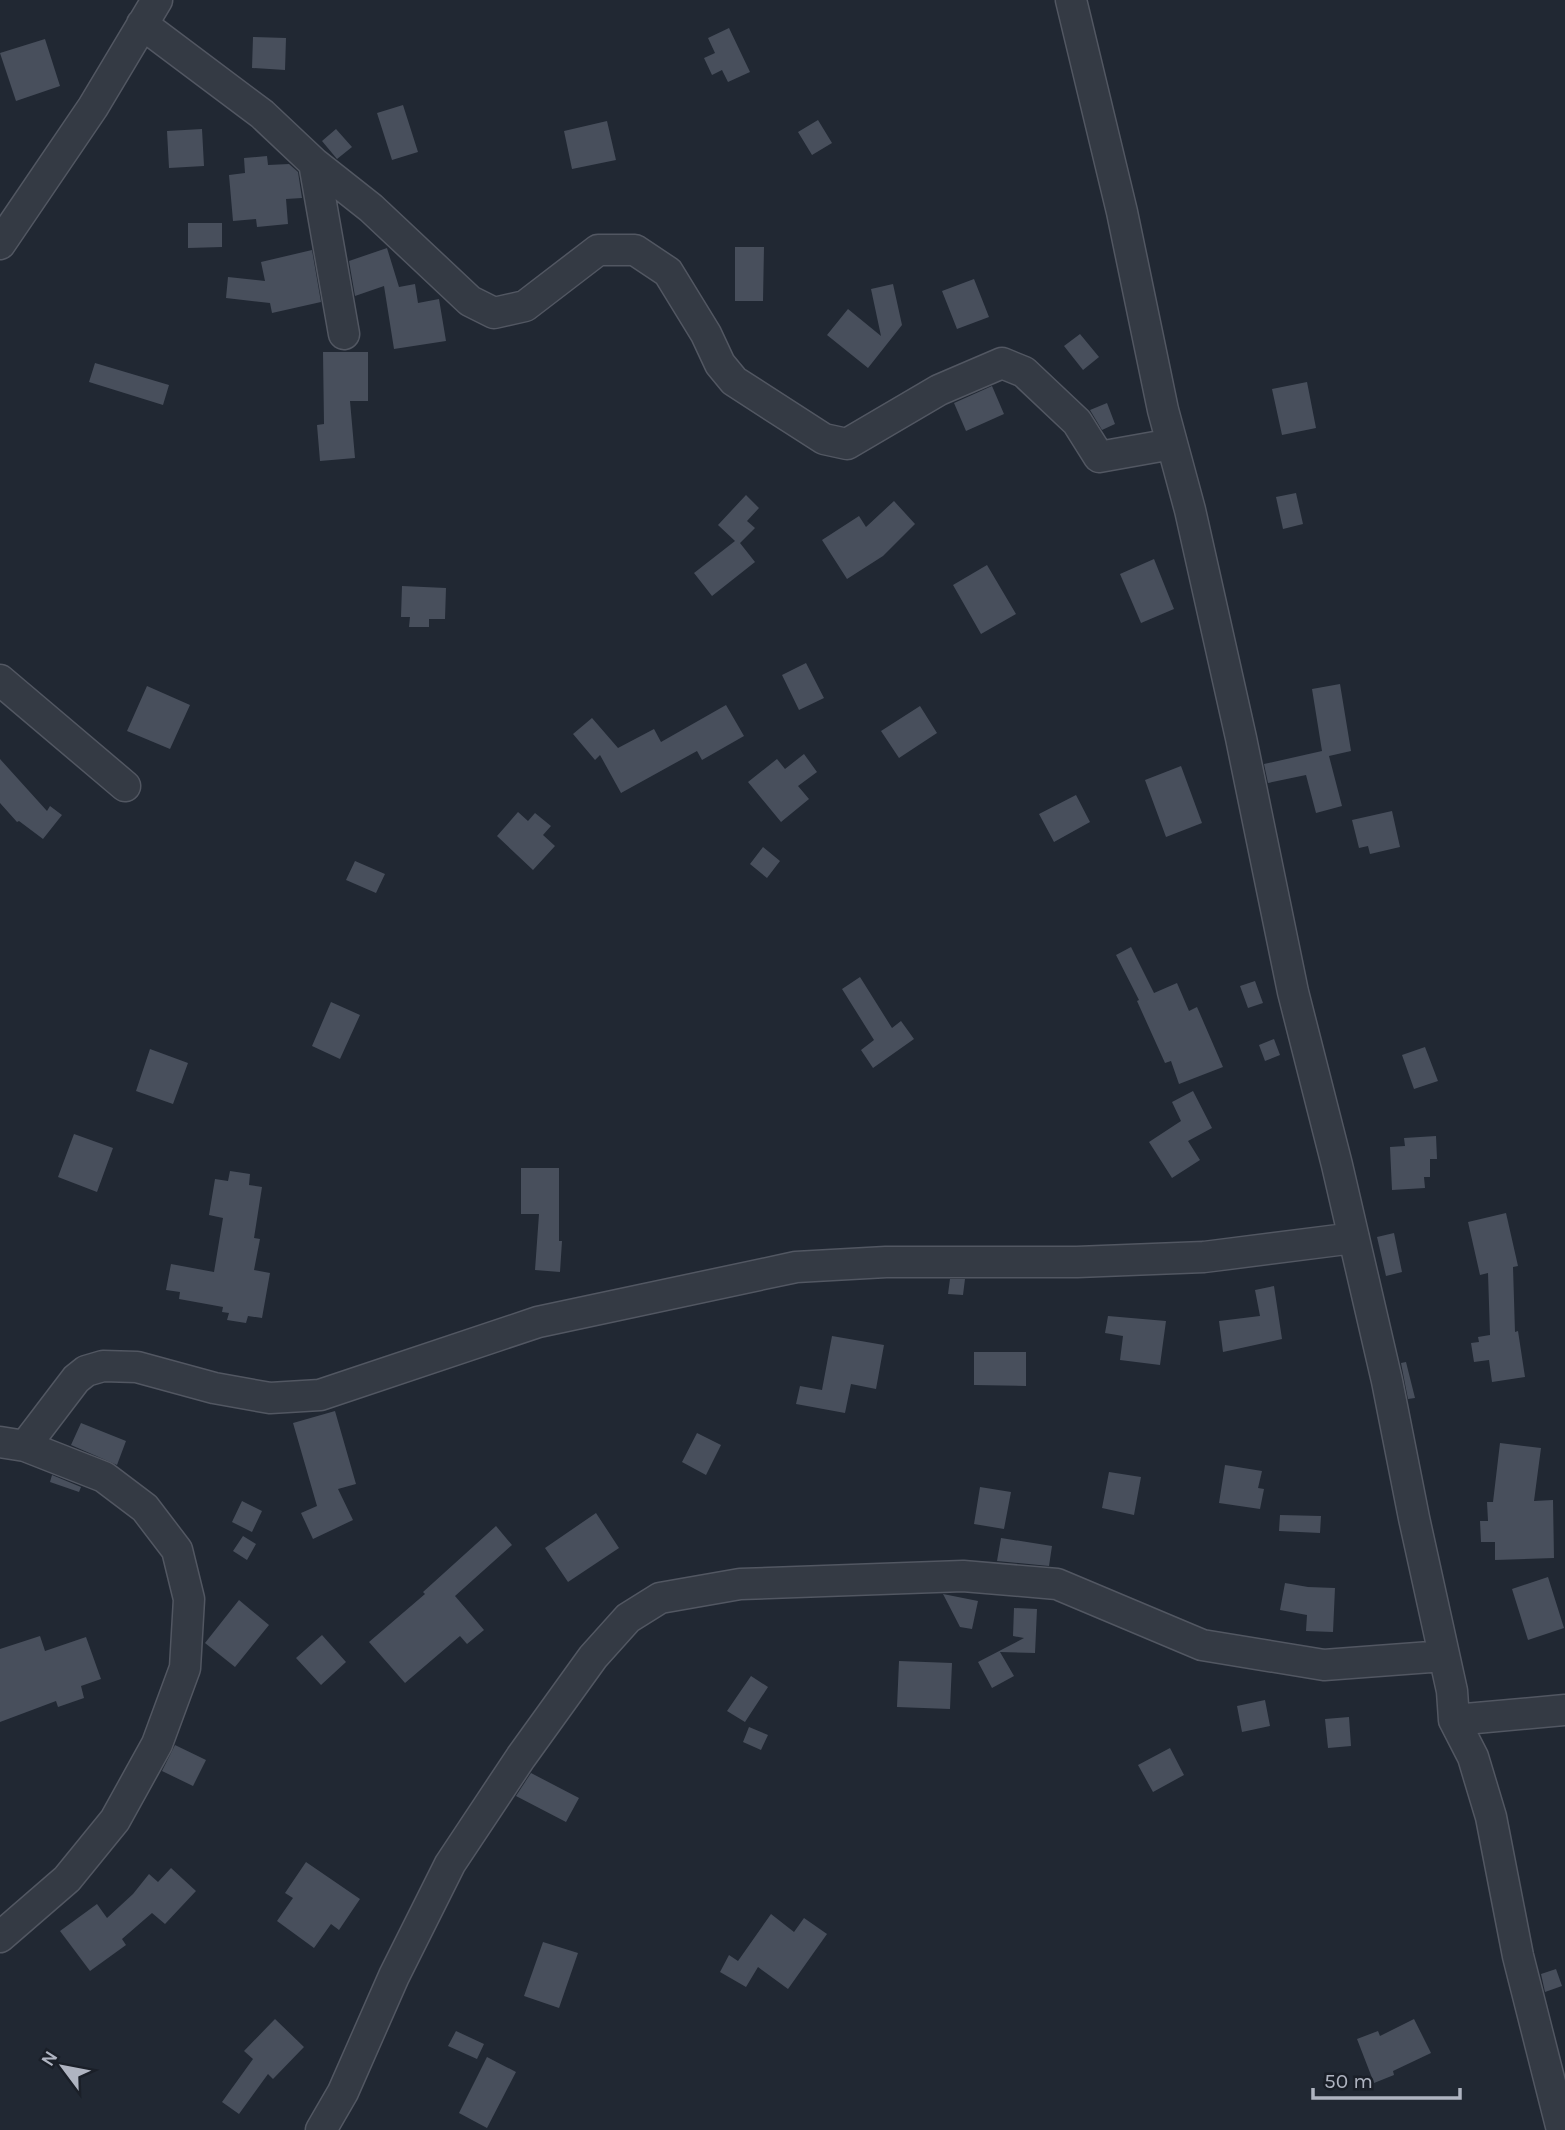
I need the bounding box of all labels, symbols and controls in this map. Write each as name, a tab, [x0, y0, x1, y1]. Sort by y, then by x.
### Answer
north arrow	[28, 2032, 98, 2102]
text: N	[36, 2047, 62, 2070]
scale bar	[1313, 2056, 1460, 2100]
text: 50 m	[1324, 2069, 1373, 2093]

